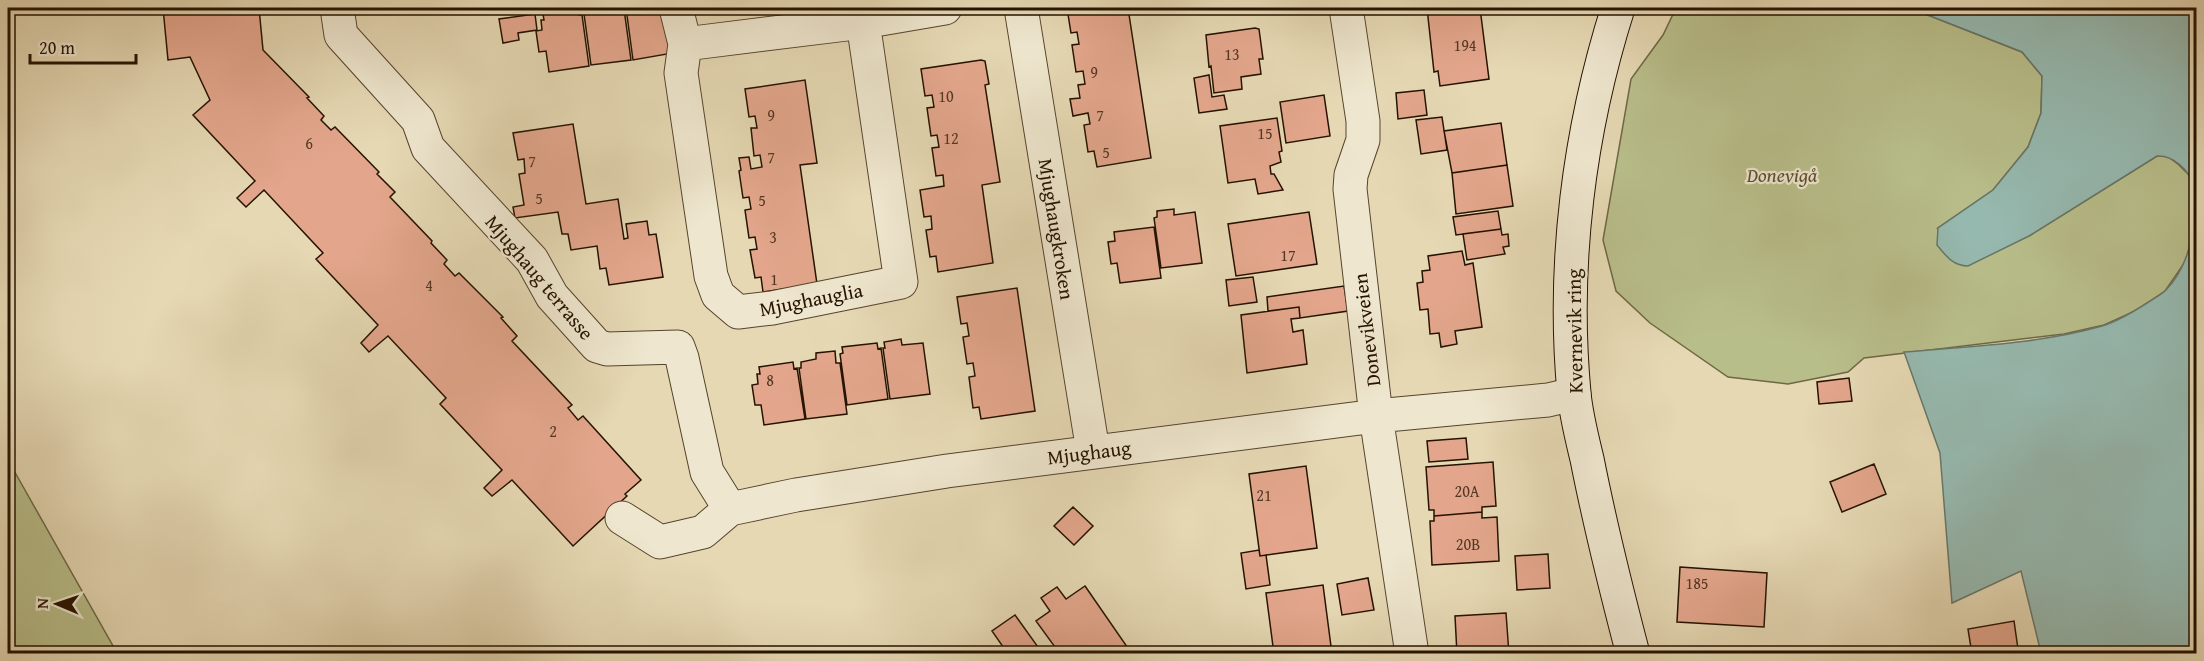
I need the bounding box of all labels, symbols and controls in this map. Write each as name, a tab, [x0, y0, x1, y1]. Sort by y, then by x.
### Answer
scale bar	[30, 27, 136, 65]
house number: 194	[1453, 33, 1477, 57]
text: 20 m	[39, 34, 75, 61]
house number: 13	[1224, 42, 1240, 66]
house number: 9	[1090, 60, 1098, 84]
house number: 10	[938, 84, 954, 108]
house number: 9	[767, 103, 775, 127]
house number: 7	[1096, 103, 1104, 127]
house number: 15	[1257, 121, 1273, 145]
house number: 12	[943, 126, 959, 150]
house number: 6	[305, 131, 313, 155]
house number: 5	[1102, 140, 1110, 164]
house number: 7	[767, 145, 775, 169]
house number: 7	[528, 149, 536, 173]
street label: Mjughaugkroken	[1032, 156, 1082, 302]
park label: Donevigå	[1746, 160, 1818, 189]
house number: 5	[535, 186, 543, 210]
house number: 5	[758, 188, 766, 212]
street label: Mjughaug terrasse	[479, 208, 601, 346]
house number: 3	[769, 225, 777, 249]
house number: 17	[1280, 243, 1296, 267]
house number: 1	[770, 267, 778, 291]
street label: Kvernevik ring	[1558, 268, 1590, 394]
street label: Donevikveien	[1345, 272, 1387, 388]
house number: 4	[425, 273, 433, 297]
street label: Mjughauglia	[757, 275, 866, 323]
house number: 8	[766, 368, 774, 392]
house number: 2	[549, 419, 557, 443]
street label: Mjughaug	[1046, 432, 1132, 472]
house number: 20A	[1454, 479, 1480, 503]
house number: 21	[1256, 483, 1272, 507]
house number: 20B	[1456, 532, 1480, 556]
house number: 185	[1685, 571, 1709, 595]
north arrow	[27, 574, 87, 634]
text: N	[30, 597, 54, 609]

